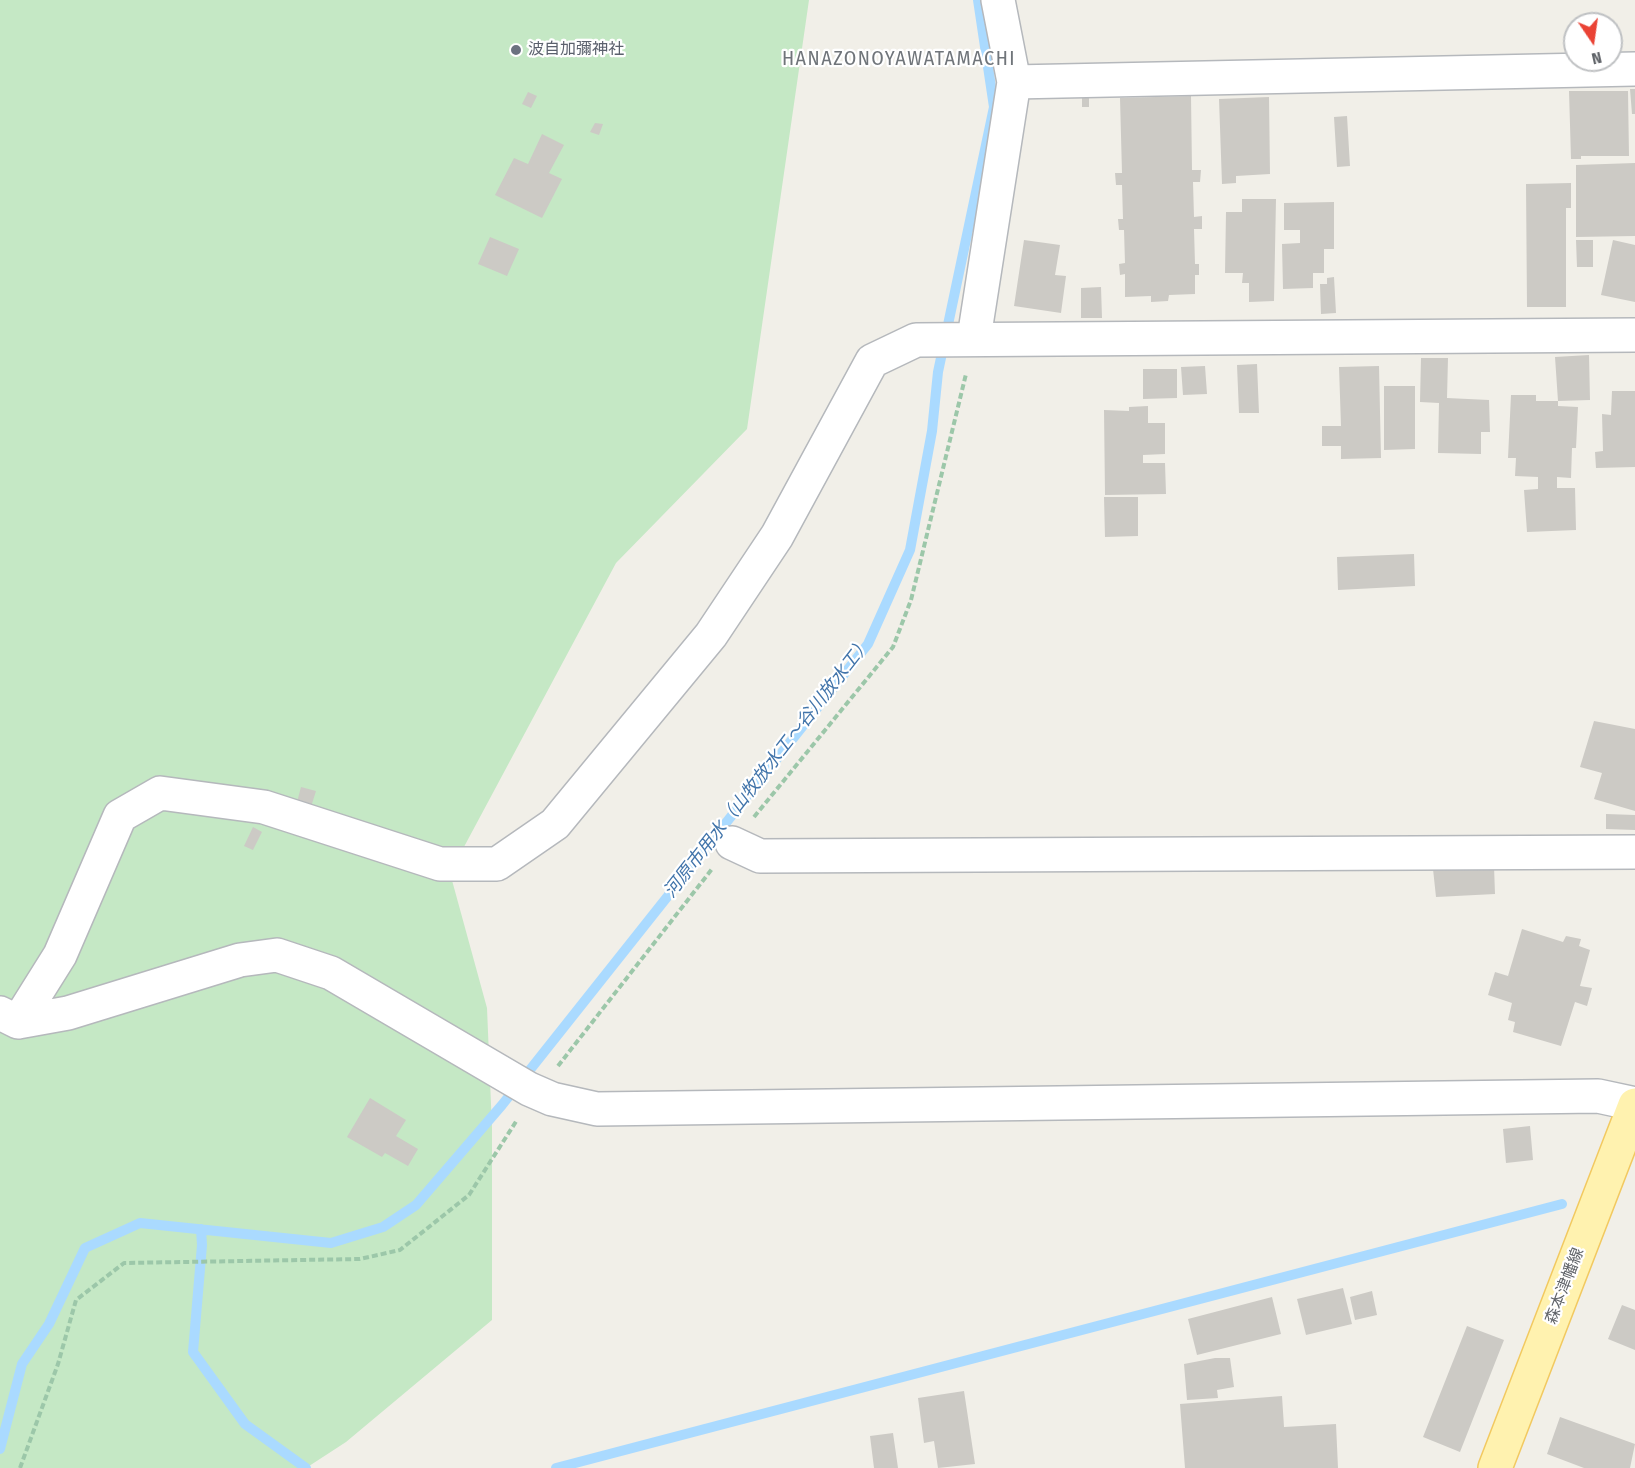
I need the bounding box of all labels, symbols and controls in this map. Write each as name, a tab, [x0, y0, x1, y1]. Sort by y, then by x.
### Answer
north arrow	[1563, 12, 1623, 72]
place label: 波自加彌神社	[528, 40, 624, 60]
marker: 波自加彌神社	[509, 43, 523, 57]
district label: HANAZONOYAWATAMACHI	[782, 47, 1016, 71]
text: N	[1590, 48, 1604, 68]
water label: 河原市用水（山牧放水工～谷川放水工）	[660, 634, 876, 902]
street label: 森本津幡線	[1542, 1245, 1588, 1327]

